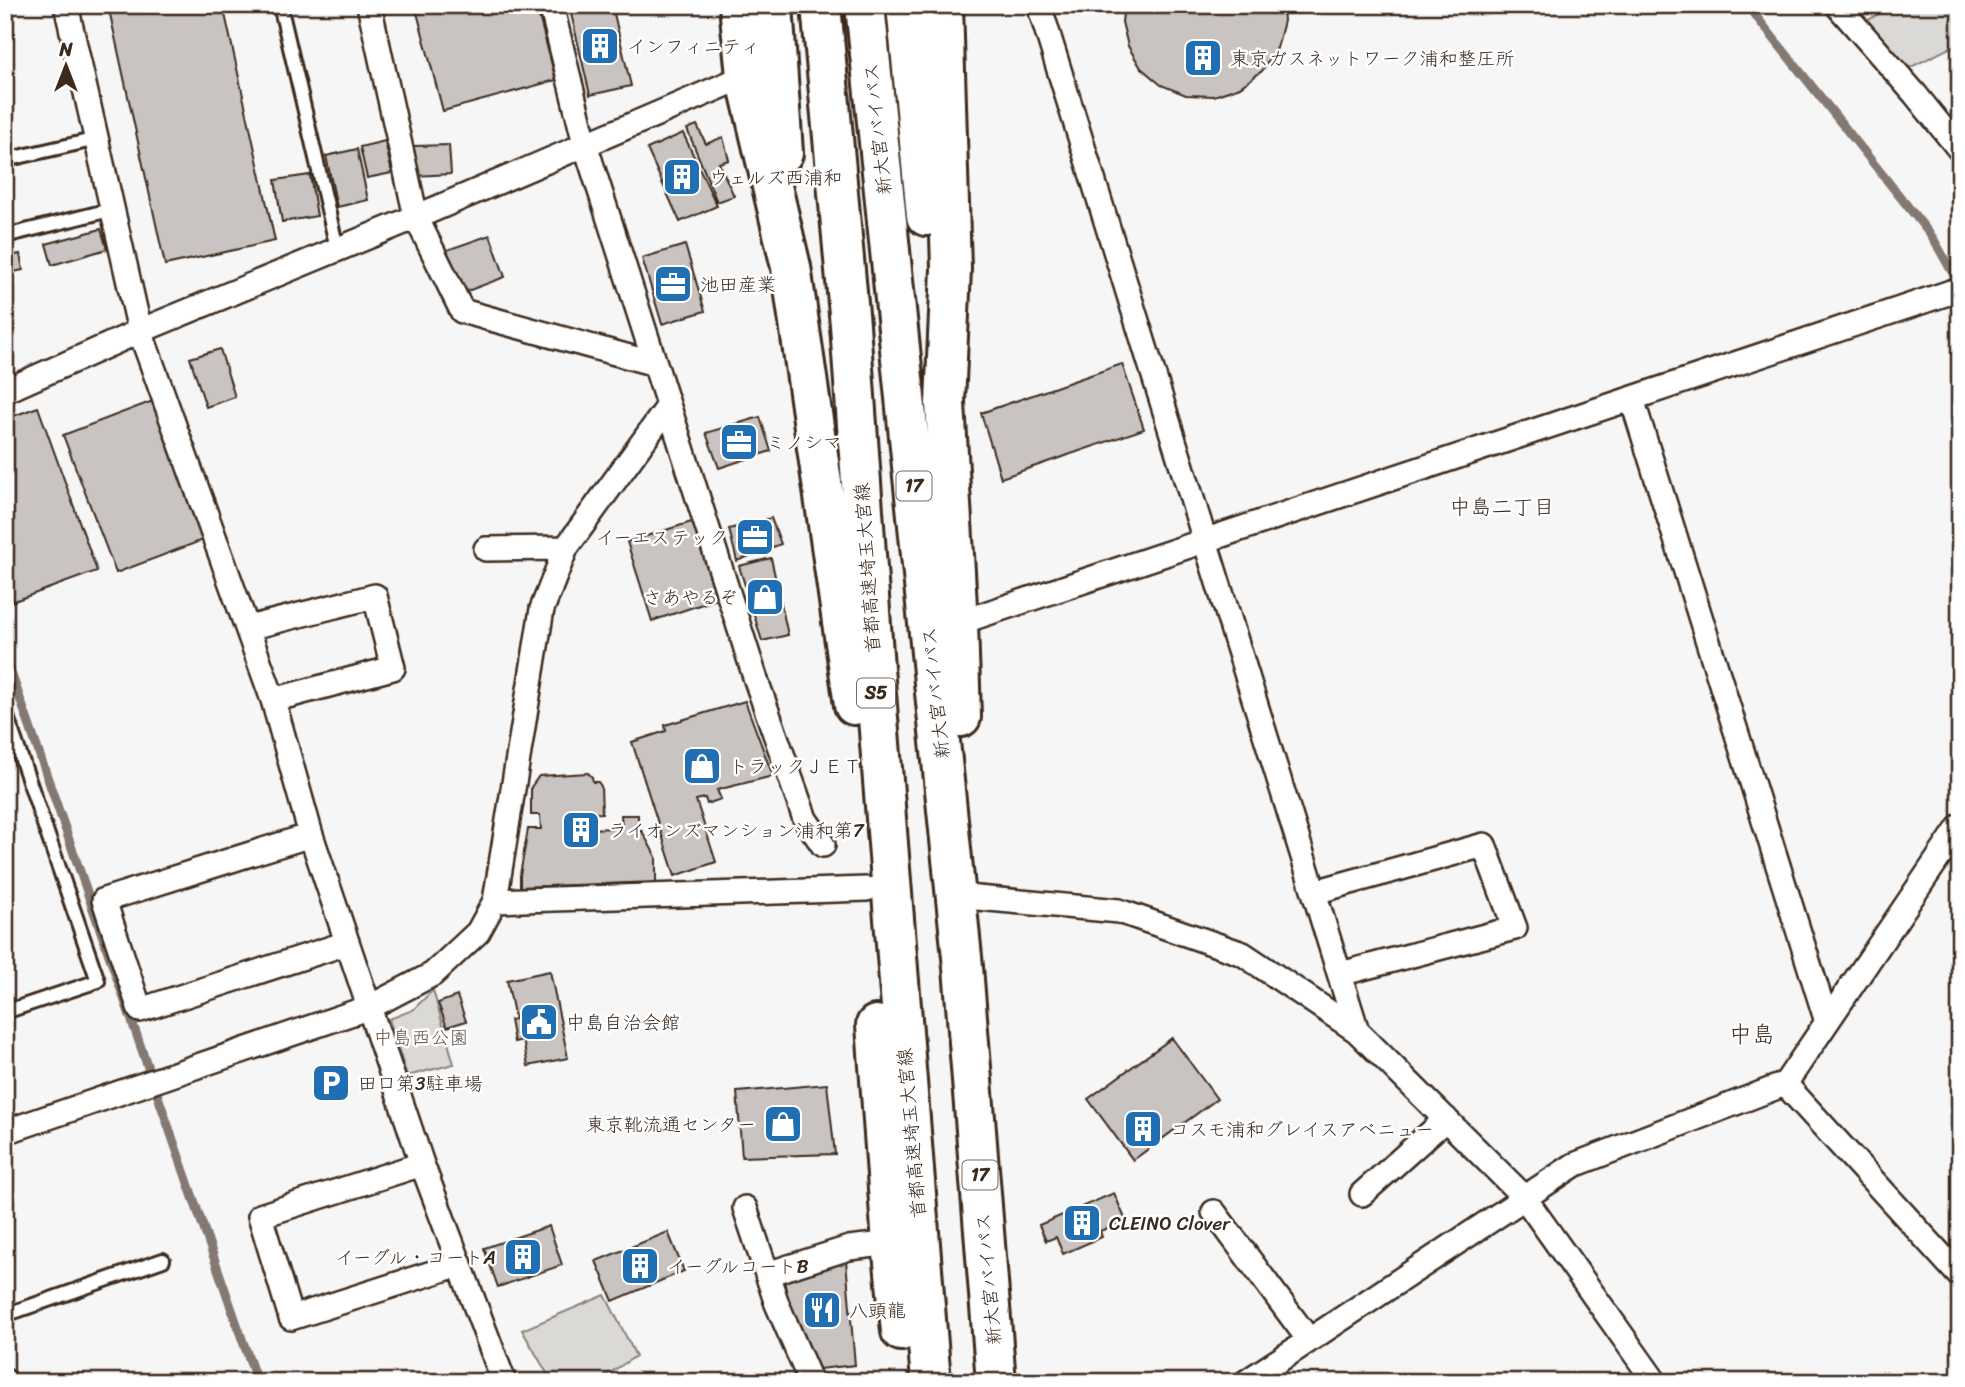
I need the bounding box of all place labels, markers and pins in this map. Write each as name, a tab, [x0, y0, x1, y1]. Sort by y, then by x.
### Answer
building icon: インフィニティ	[579, 25, 621, 67]
place label: インフィニティ	[627, 30, 760, 63]
building icon: 東京ガスネットワーク浦和整圧所	[1182, 37, 1224, 79]
place label: 東京ガスネットワーク浦和整圧所	[1230, 42, 1515, 75]
building icon: ウェルズ西浦和	[661, 156, 703, 198]
place label: ウェルズ西浦和	[709, 161, 842, 194]
office icon: 池田産業	[652, 263, 694, 305]
place label: 池田産業	[700, 268, 776, 301]
office icon: ミノシマ	[718, 421, 760, 463]
place label: ミノシマ	[766, 426, 842, 459]
office icon: イーエステック	[734, 516, 776, 558]
place label: イーエステック	[595, 521, 728, 554]
shop icon: さあやるぞ	[744, 576, 786, 618]
place label: さあやるぞ	[643, 581, 738, 614]
shop icon: トラックＪＥＴ	[681, 745, 723, 787]
place label: トラックＪＥＴ	[729, 750, 862, 783]
building icon: ライオンズマンション浦和第7	[560, 809, 602, 851]
place label: ライオンズマンション浦和第7	[608, 814, 865, 847]
public building icon: 中島自治会館	[518, 1001, 560, 1043]
place label: 中島自治会館	[566, 1006, 680, 1039]
parking icon: 田口第3駐車場	[310, 1062, 352, 1104]
place label: 田口第3駐車場	[358, 1067, 482, 1100]
shop icon: 東京靴流通センター	[762, 1103, 804, 1145]
place label: 東京靴流通センター	[586, 1108, 756, 1141]
building icon: コスモ浦和グレイスアベニュー	[1122, 1108, 1164, 1150]
place label: コスモ浦和グレイスアベニュー	[1170, 1113, 1434, 1146]
building icon: CLEINO Clover	[1061, 1202, 1103, 1244]
place label: CLEINO Clover	[1109, 1207, 1231, 1240]
building icon: イーグル・コートA	[502, 1236, 544, 1278]
place label: イーグル・コートA	[335, 1241, 496, 1274]
building icon: イーグルコートB	[619, 1245, 661, 1287]
place label: イーグルコートB	[667, 1250, 809, 1283]
restaurant icon: 八頭龍	[801, 1289, 843, 1331]
place label: 八頭龍	[849, 1294, 906, 1327]

